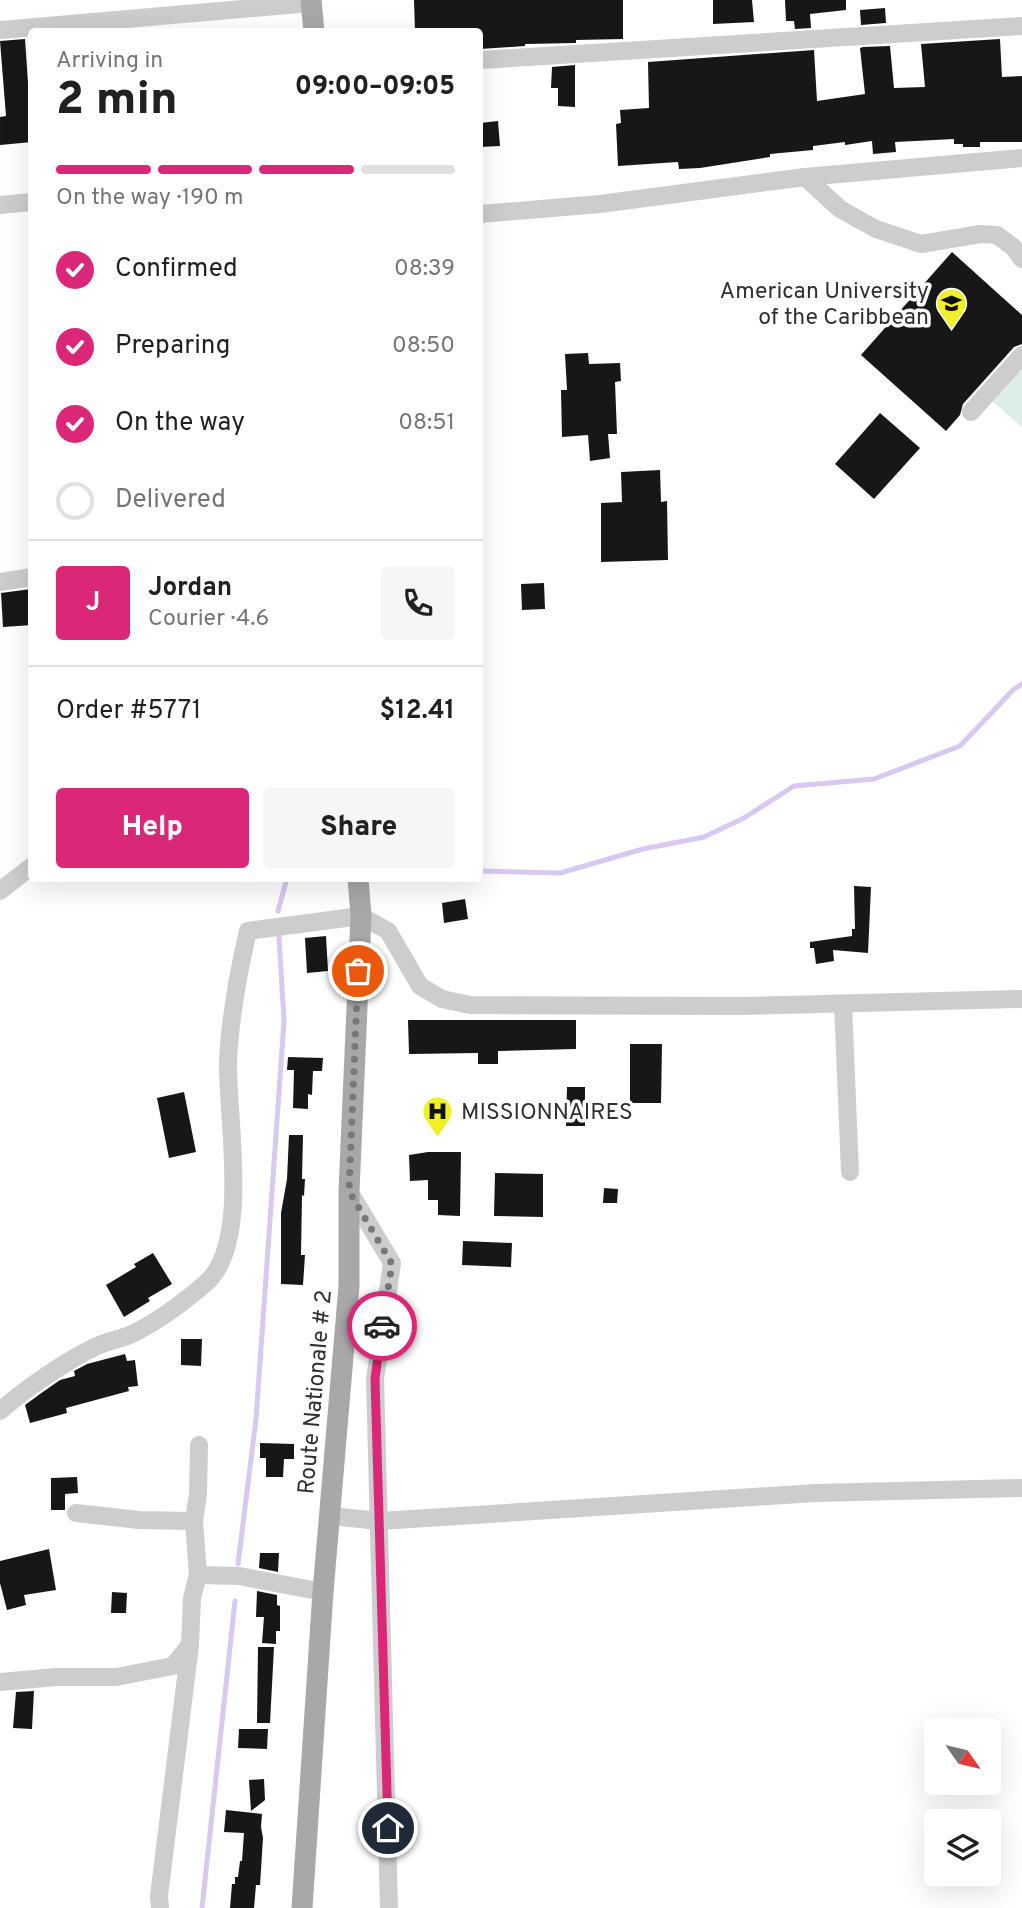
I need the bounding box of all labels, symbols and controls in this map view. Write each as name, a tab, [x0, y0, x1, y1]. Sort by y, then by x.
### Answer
text: Arriving in	[56, 47, 163, 76]
text: 09:00–09:05	[295, 71, 455, 104]
text: 2 min	[56, 72, 178, 131]
text: On the way · 190 m	[56, 184, 244, 213]
icon: check	[56, 251, 94, 289]
text: Confirmed	[115, 253, 238, 286]
text: 08:39	[394, 255, 455, 284]
place label: American University of the Caribbean	[720, 278, 929, 333]
school or university icon: American University of the Caribbean	[935, 286, 969, 330]
icon: check	[56, 328, 94, 366]
text: Preparing	[115, 330, 230, 363]
text: 08:50	[392, 332, 455, 361]
icon: check	[56, 405, 94, 443]
text: On the way	[115, 407, 245, 440]
text: 08:51	[398, 409, 455, 438]
text: Delivered	[115, 484, 226, 517]
button: phone	[381, 566, 455, 640]
text: Jordan	[148, 572, 232, 605]
text: J	[86, 587, 100, 620]
text: Courier · 4.6	[148, 605, 269, 634]
text: Order #5771	[56, 695, 201, 728]
text: $12.41	[380, 695, 455, 728]
button: Help	[56, 788, 249, 868]
button: Share	[263, 788, 455, 868]
pin	[328, 941, 388, 1001]
icon: bag	[339, 952, 377, 990]
hospital icon: MISSIONNAIRES	[421, 1094, 455, 1138]
place label: MISSIONNAIRES	[461, 1099, 633, 1128]
street label: Route Nationale # 2	[293, 1289, 340, 1496]
courier	[347, 1291, 417, 1361]
icon: car	[363, 1307, 401, 1345]
north arrow	[924, 1718, 1001, 1796]
map controls	[924, 1718, 1001, 1886]
pin	[358, 1798, 418, 1858]
icon: home	[369, 1809, 407, 1847]
button: layers	[924, 1809, 1001, 1886]

